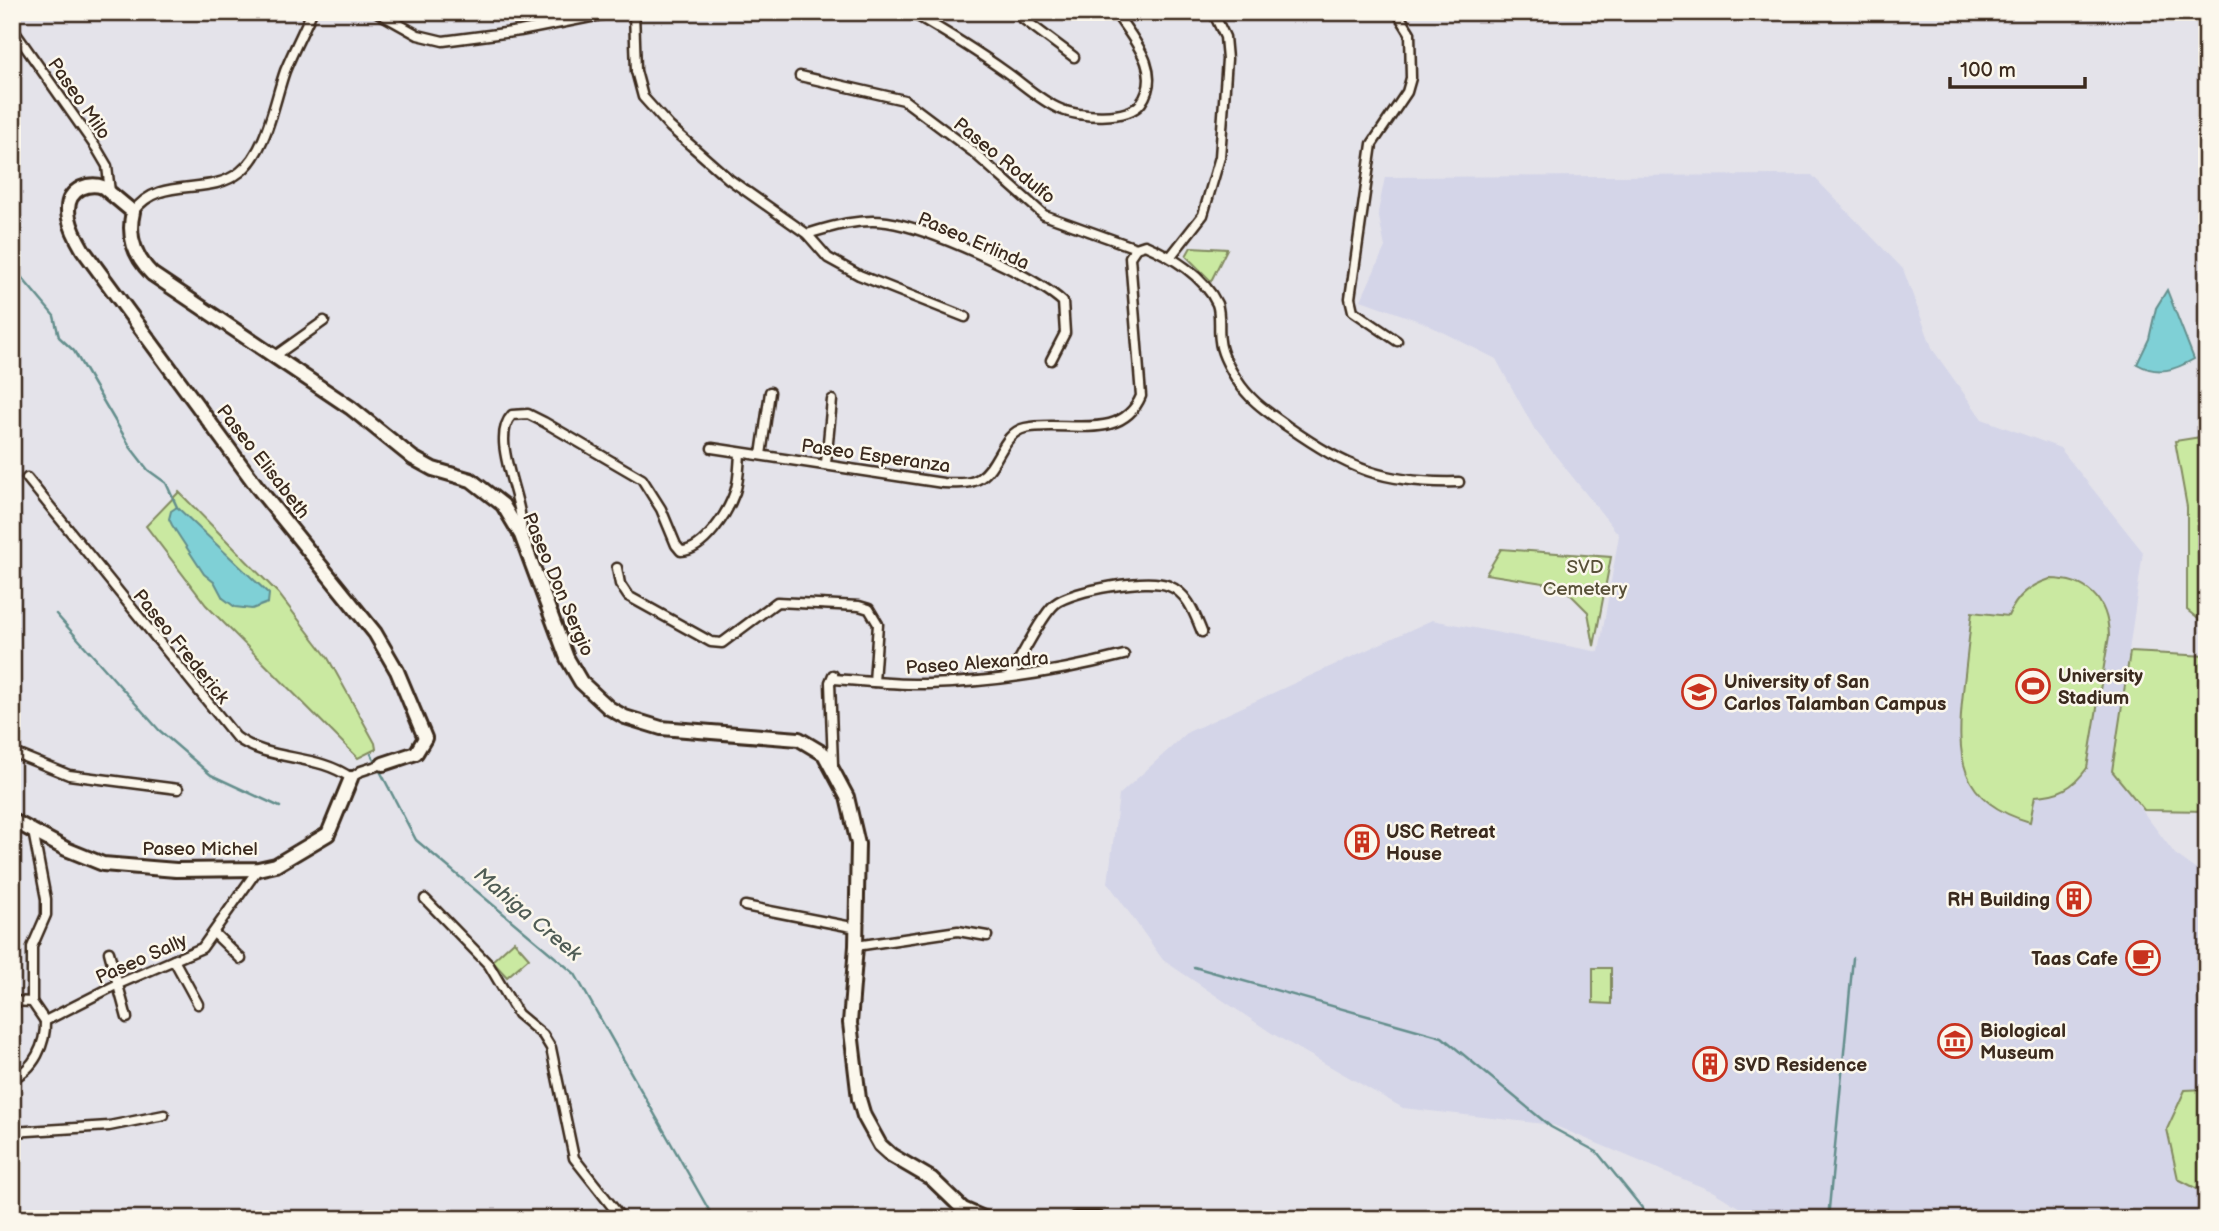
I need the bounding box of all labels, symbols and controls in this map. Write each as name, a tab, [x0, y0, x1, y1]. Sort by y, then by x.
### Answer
scale bar	[1950, 46, 2084, 90]
street label: Paseo Milo	[42, 54, 115, 144]
text: 100 m	[1960, 58, 2016, 83]
street label: Paseo Rodulfo	[948, 113, 1060, 209]
street label: Paseo Erlinda	[914, 208, 1033, 275]
street label: Paseo Elisabeth	[211, 400, 314, 523]
street label: Paseo Esperanza	[800, 435, 952, 478]
street label: Paseo Don Sergio	[517, 509, 598, 660]
park label: SVD Cemetery	[1543, 556, 1628, 601]
street label: Paseo Frederick	[128, 585, 234, 709]
street label: Paseo Alexandra	[905, 647, 1049, 680]
place label: University Stadium	[2058, 665, 2143, 710]
sports icon: University Stadium	[2014, 667, 2052, 705]
place label: University of San Carlos Talamban Campus	[1724, 671, 1946, 716]
school or university icon: University of San Carlos Talamban Campus	[1680, 673, 1718, 711]
place label: USC Retreat House	[1386, 821, 1496, 866]
building icon: USC Retreat House	[1343, 823, 1381, 861]
street label: Paseo Michel	[142, 838, 258, 861]
water label: Mahiga Creek	[469, 862, 587, 967]
building icon: RH Building	[2055, 880, 2093, 918]
place label: RH Building	[1947, 889, 2050, 912]
street label: Paseo Sally	[92, 929, 191, 990]
cafe icon: Taas Cafe	[2124, 939, 2162, 977]
place label: Taas Cafe	[2031, 948, 2118, 971]
place label: Biological Museum	[1980, 1020, 2066, 1065]
museum icon: Biological Museum	[1936, 1022, 1974, 1060]
building icon: SVD Residence	[1691, 1045, 1729, 1083]
place label: SVD Residence	[1734, 1054, 1867, 1077]

